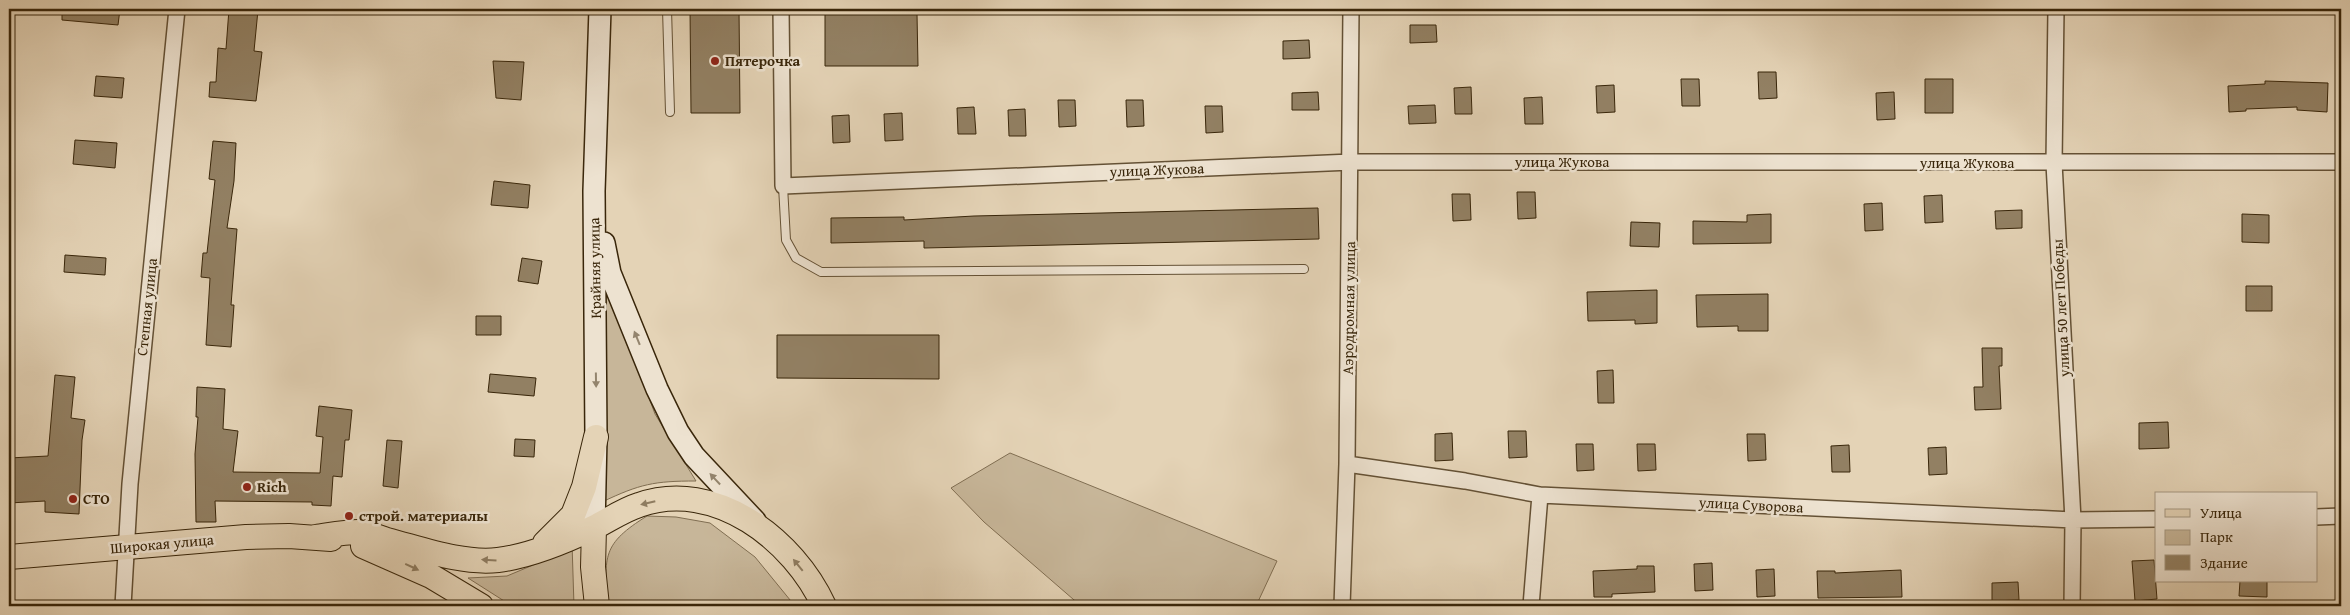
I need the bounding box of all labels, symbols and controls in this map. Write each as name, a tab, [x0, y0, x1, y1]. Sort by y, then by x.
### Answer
place label: Пятерочка	[725, 50, 801, 71]
marker: Пятерочка	[709, 55, 721, 67]
street label: улица Жукова	[1514, 151, 1610, 172]
street label: улица Жукова	[1919, 152, 2015, 173]
street label: улица Жукова	[1108, 157, 1206, 182]
street label: Крайняя улица	[583, 216, 606, 319]
street label: улица 50 лет Победы	[2046, 238, 2075, 379]
street label: Аэродромная улица	[1337, 240, 1360, 375]
street label: Степная улица	[131, 256, 162, 357]
one-way arrow	[633, 330, 641, 345]
one-way arrow	[592, 372, 600, 388]
one-way arrow	[709, 473, 721, 485]
place label: Rich	[257, 476, 287, 497]
marker: Rich	[241, 481, 253, 493]
place label: СТО	[83, 488, 110, 509]
street label: улица Суворова	[1697, 491, 1805, 518]
legend	[2155, 492, 2318, 582]
marker: СТО	[67, 493, 79, 505]
one-way arrow	[640, 499, 655, 507]
text: Улица	[2200, 502, 2243, 523]
place label: строй. материалы	[359, 505, 488, 526]
marker: строй. материалы	[343, 510, 355, 522]
text: Парк	[2200, 526, 2233, 547]
street label: Широкая улица	[109, 528, 215, 558]
text: Здание	[2200, 552, 2248, 573]
one-way arrow	[480, 555, 496, 563]
one-way arrow	[793, 559, 804, 572]
one-way arrow	[405, 563, 419, 571]

